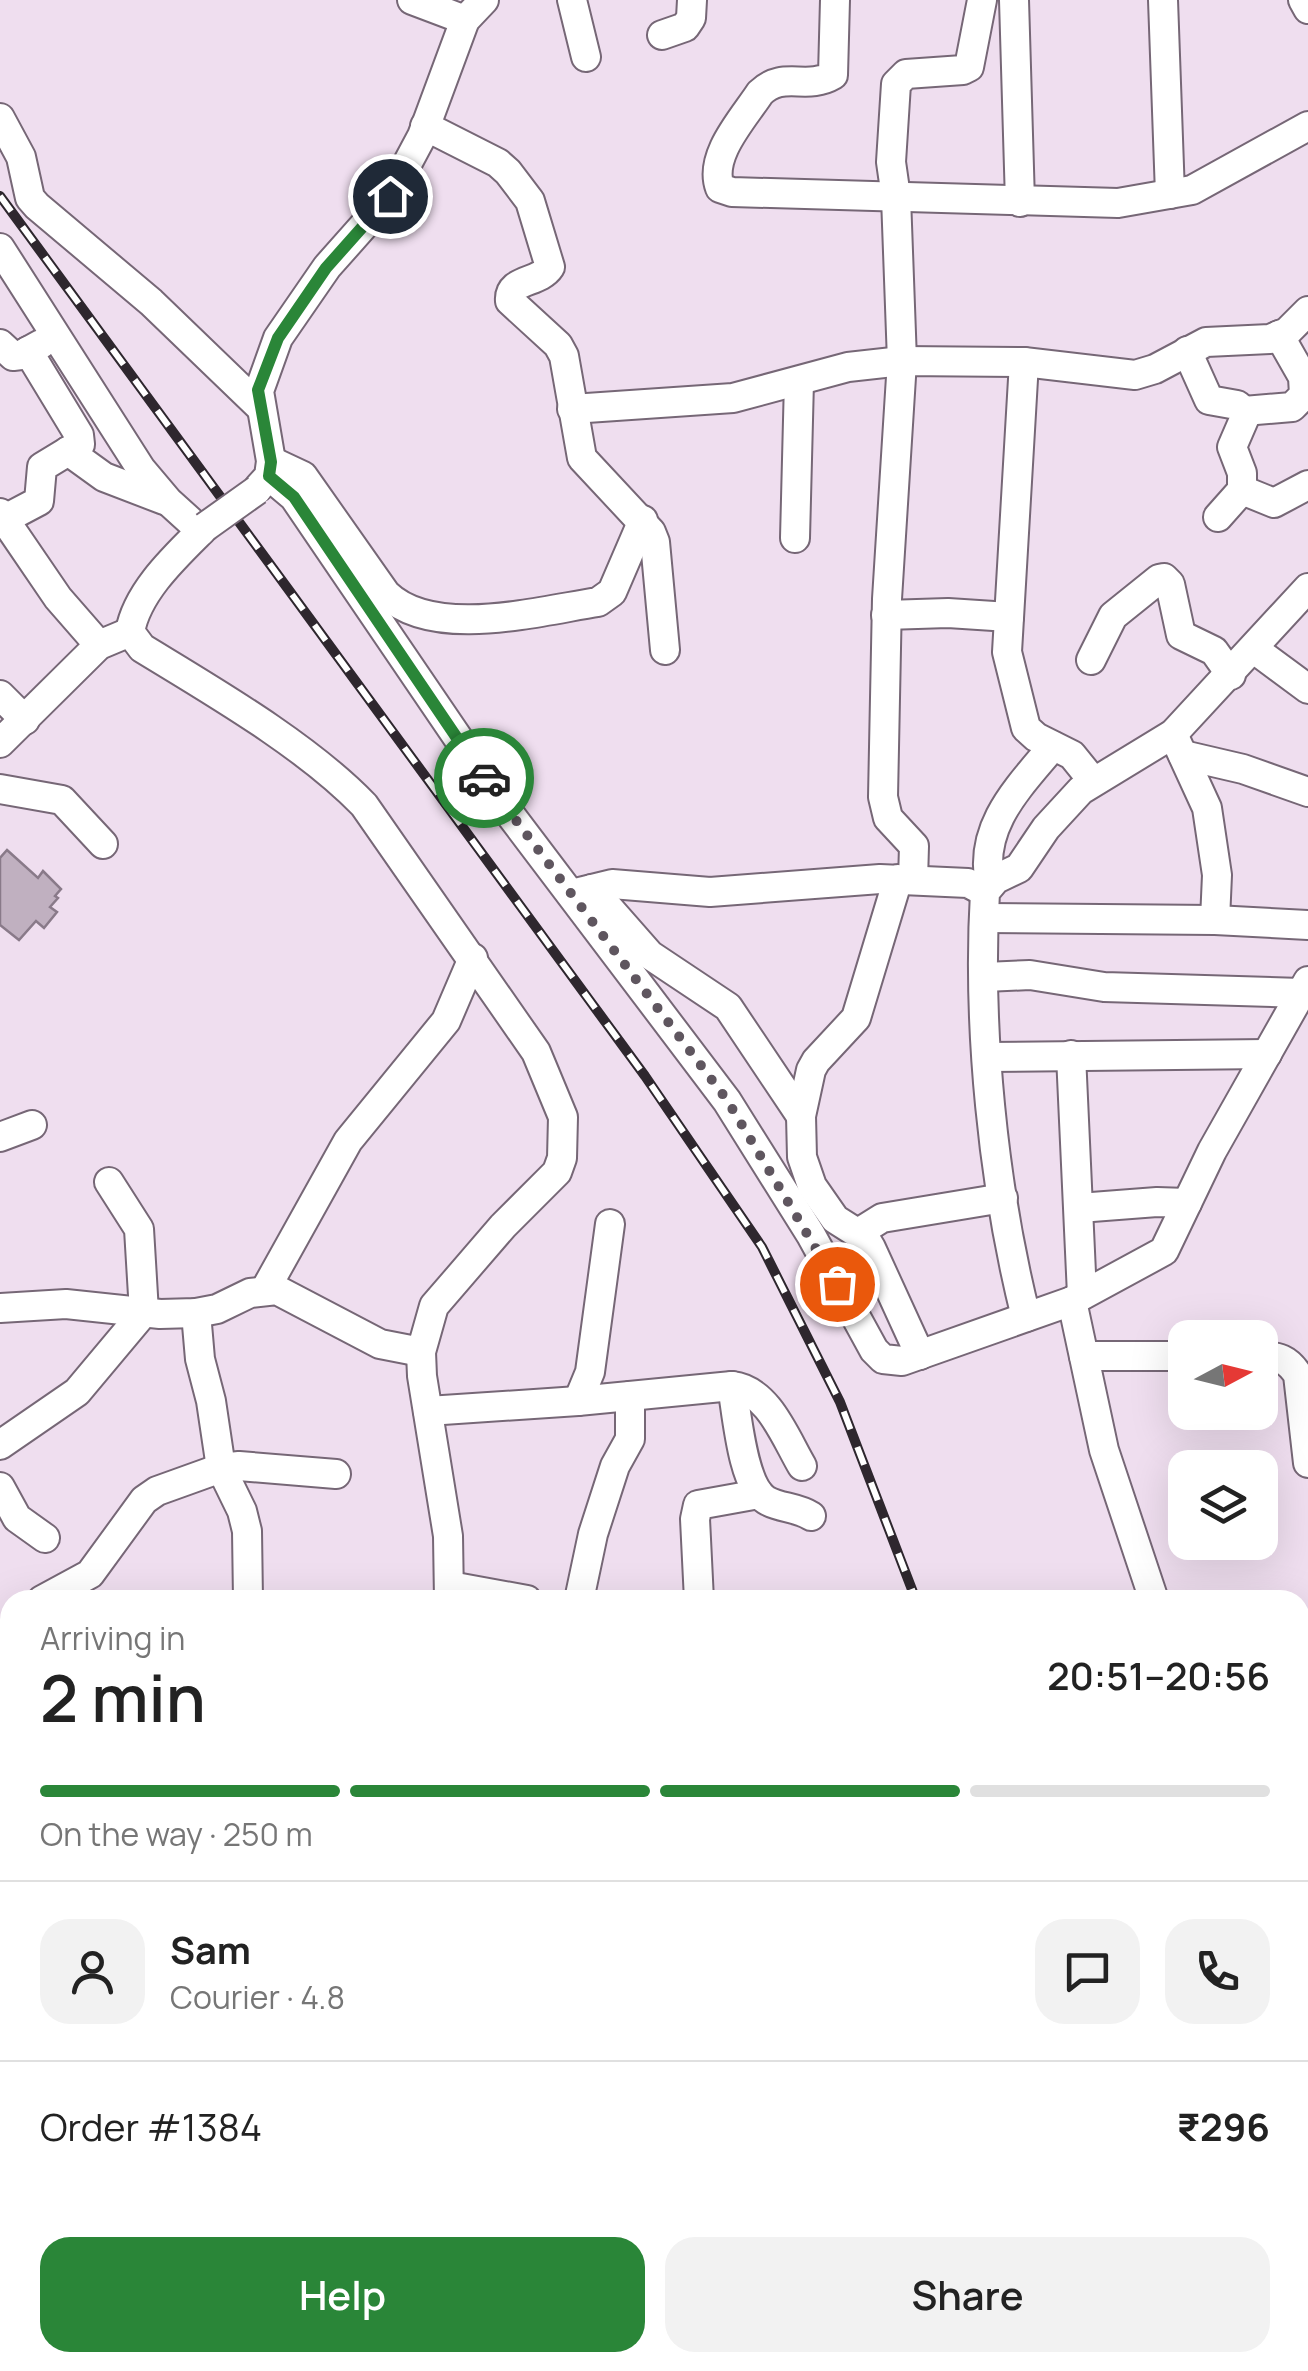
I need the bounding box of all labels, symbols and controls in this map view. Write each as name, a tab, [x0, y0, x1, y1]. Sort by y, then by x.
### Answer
pin	[348, 154, 433, 239]
icon: home	[363, 169, 418, 224]
courier	[434, 728, 534, 828]
icon: car	[457, 751, 512, 806]
pin	[795, 1242, 880, 1327]
icon: bag	[810, 1257, 865, 1312]
north arrow	[1168, 1320, 1278, 1430]
map controls	[1168, 1320, 1278, 1560]
button: layers	[1168, 1450, 1278, 1560]
text: Arriving in	[40, 1616, 185, 1660]
text: 20:51–20:56	[1047, 1649, 1270, 1701]
text: 2 min	[40, 1653, 206, 1742]
text: On the way · 250 m	[40, 1812, 313, 1856]
button: person	[40, 1919, 145, 2024]
button: chat	[1035, 1919, 1140, 2024]
button: phone	[1165, 1919, 1270, 2024]
text: Sam	[170, 1923, 251, 1975]
text: Courier · 4.8	[170, 1975, 345, 2019]
text: Order #1384	[40, 2100, 262, 2152]
text: ₹296	[1177, 2100, 1270, 2152]
button: Help	[40, 2237, 645, 2352]
button: Share	[665, 2237, 1270, 2352]

